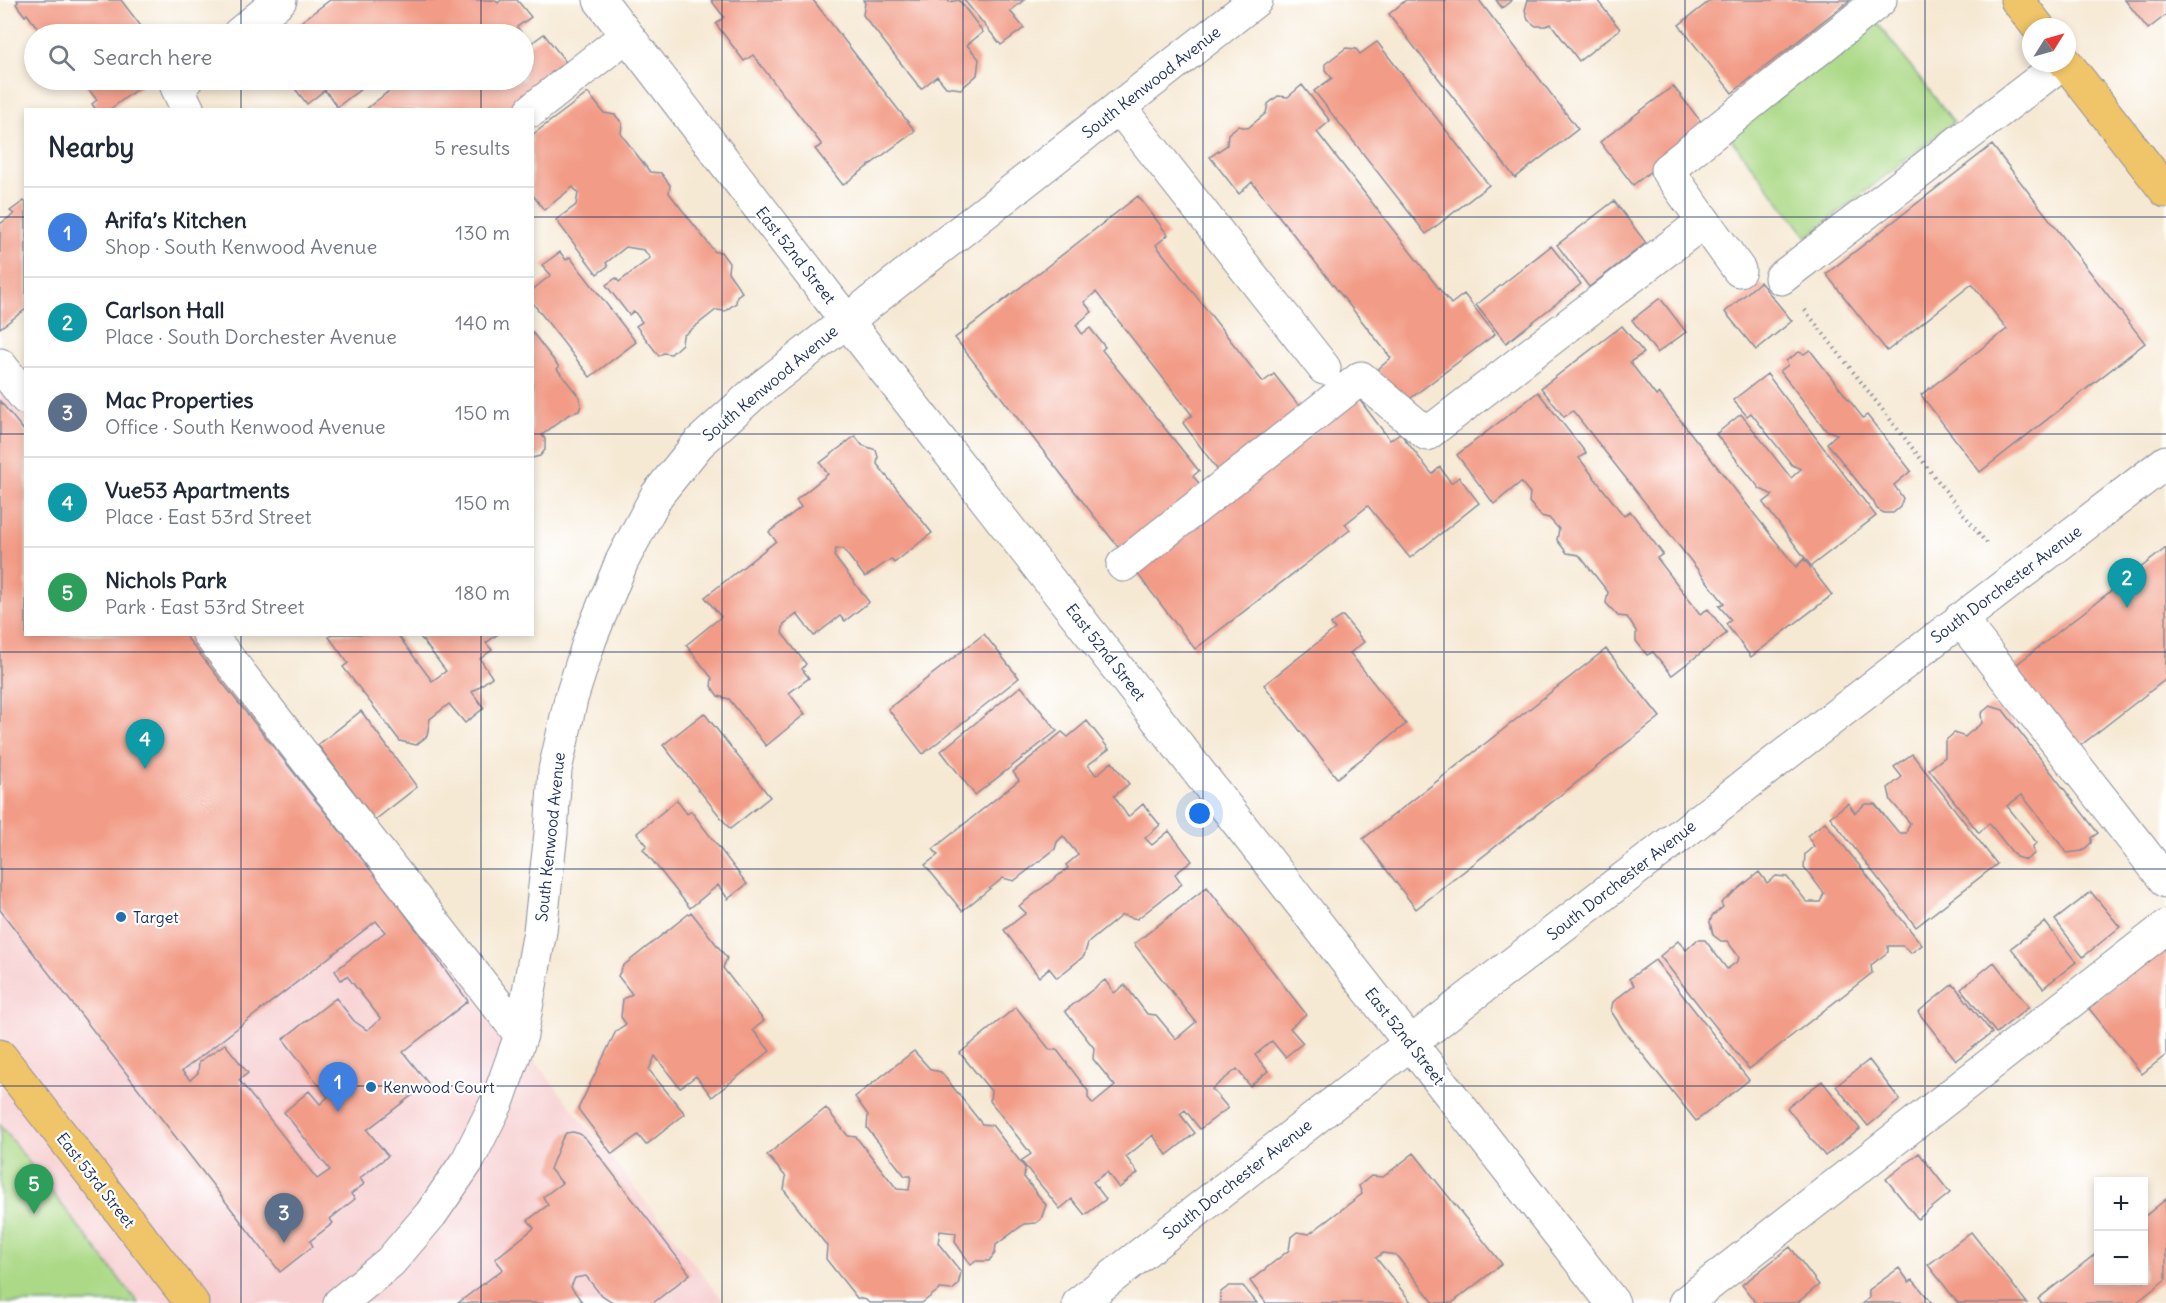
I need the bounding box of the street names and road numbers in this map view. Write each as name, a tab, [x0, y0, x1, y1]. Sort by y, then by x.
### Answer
street label: South Kenwood Avenue	[1078, 22, 1224, 142]
street label: East 52nd Street	[752, 202, 841, 308]
street label: South Kenwood Avenue	[698, 321, 842, 445]
street label: South Dorchester Avenue	[1927, 521, 2085, 647]
street label: East 52nd Street	[1062, 599, 1151, 705]
street label: South Kenwood Avenue	[531, 751, 569, 923]
street label: South Dorchester Avenue	[1543, 816, 1699, 944]
street label: East 52nd Street	[1361, 983, 1450, 1089]
street label: South Dorchester Avenue	[1159, 1115, 1315, 1243]
street label: East 53rd Street	[53, 1128, 140, 1232]

